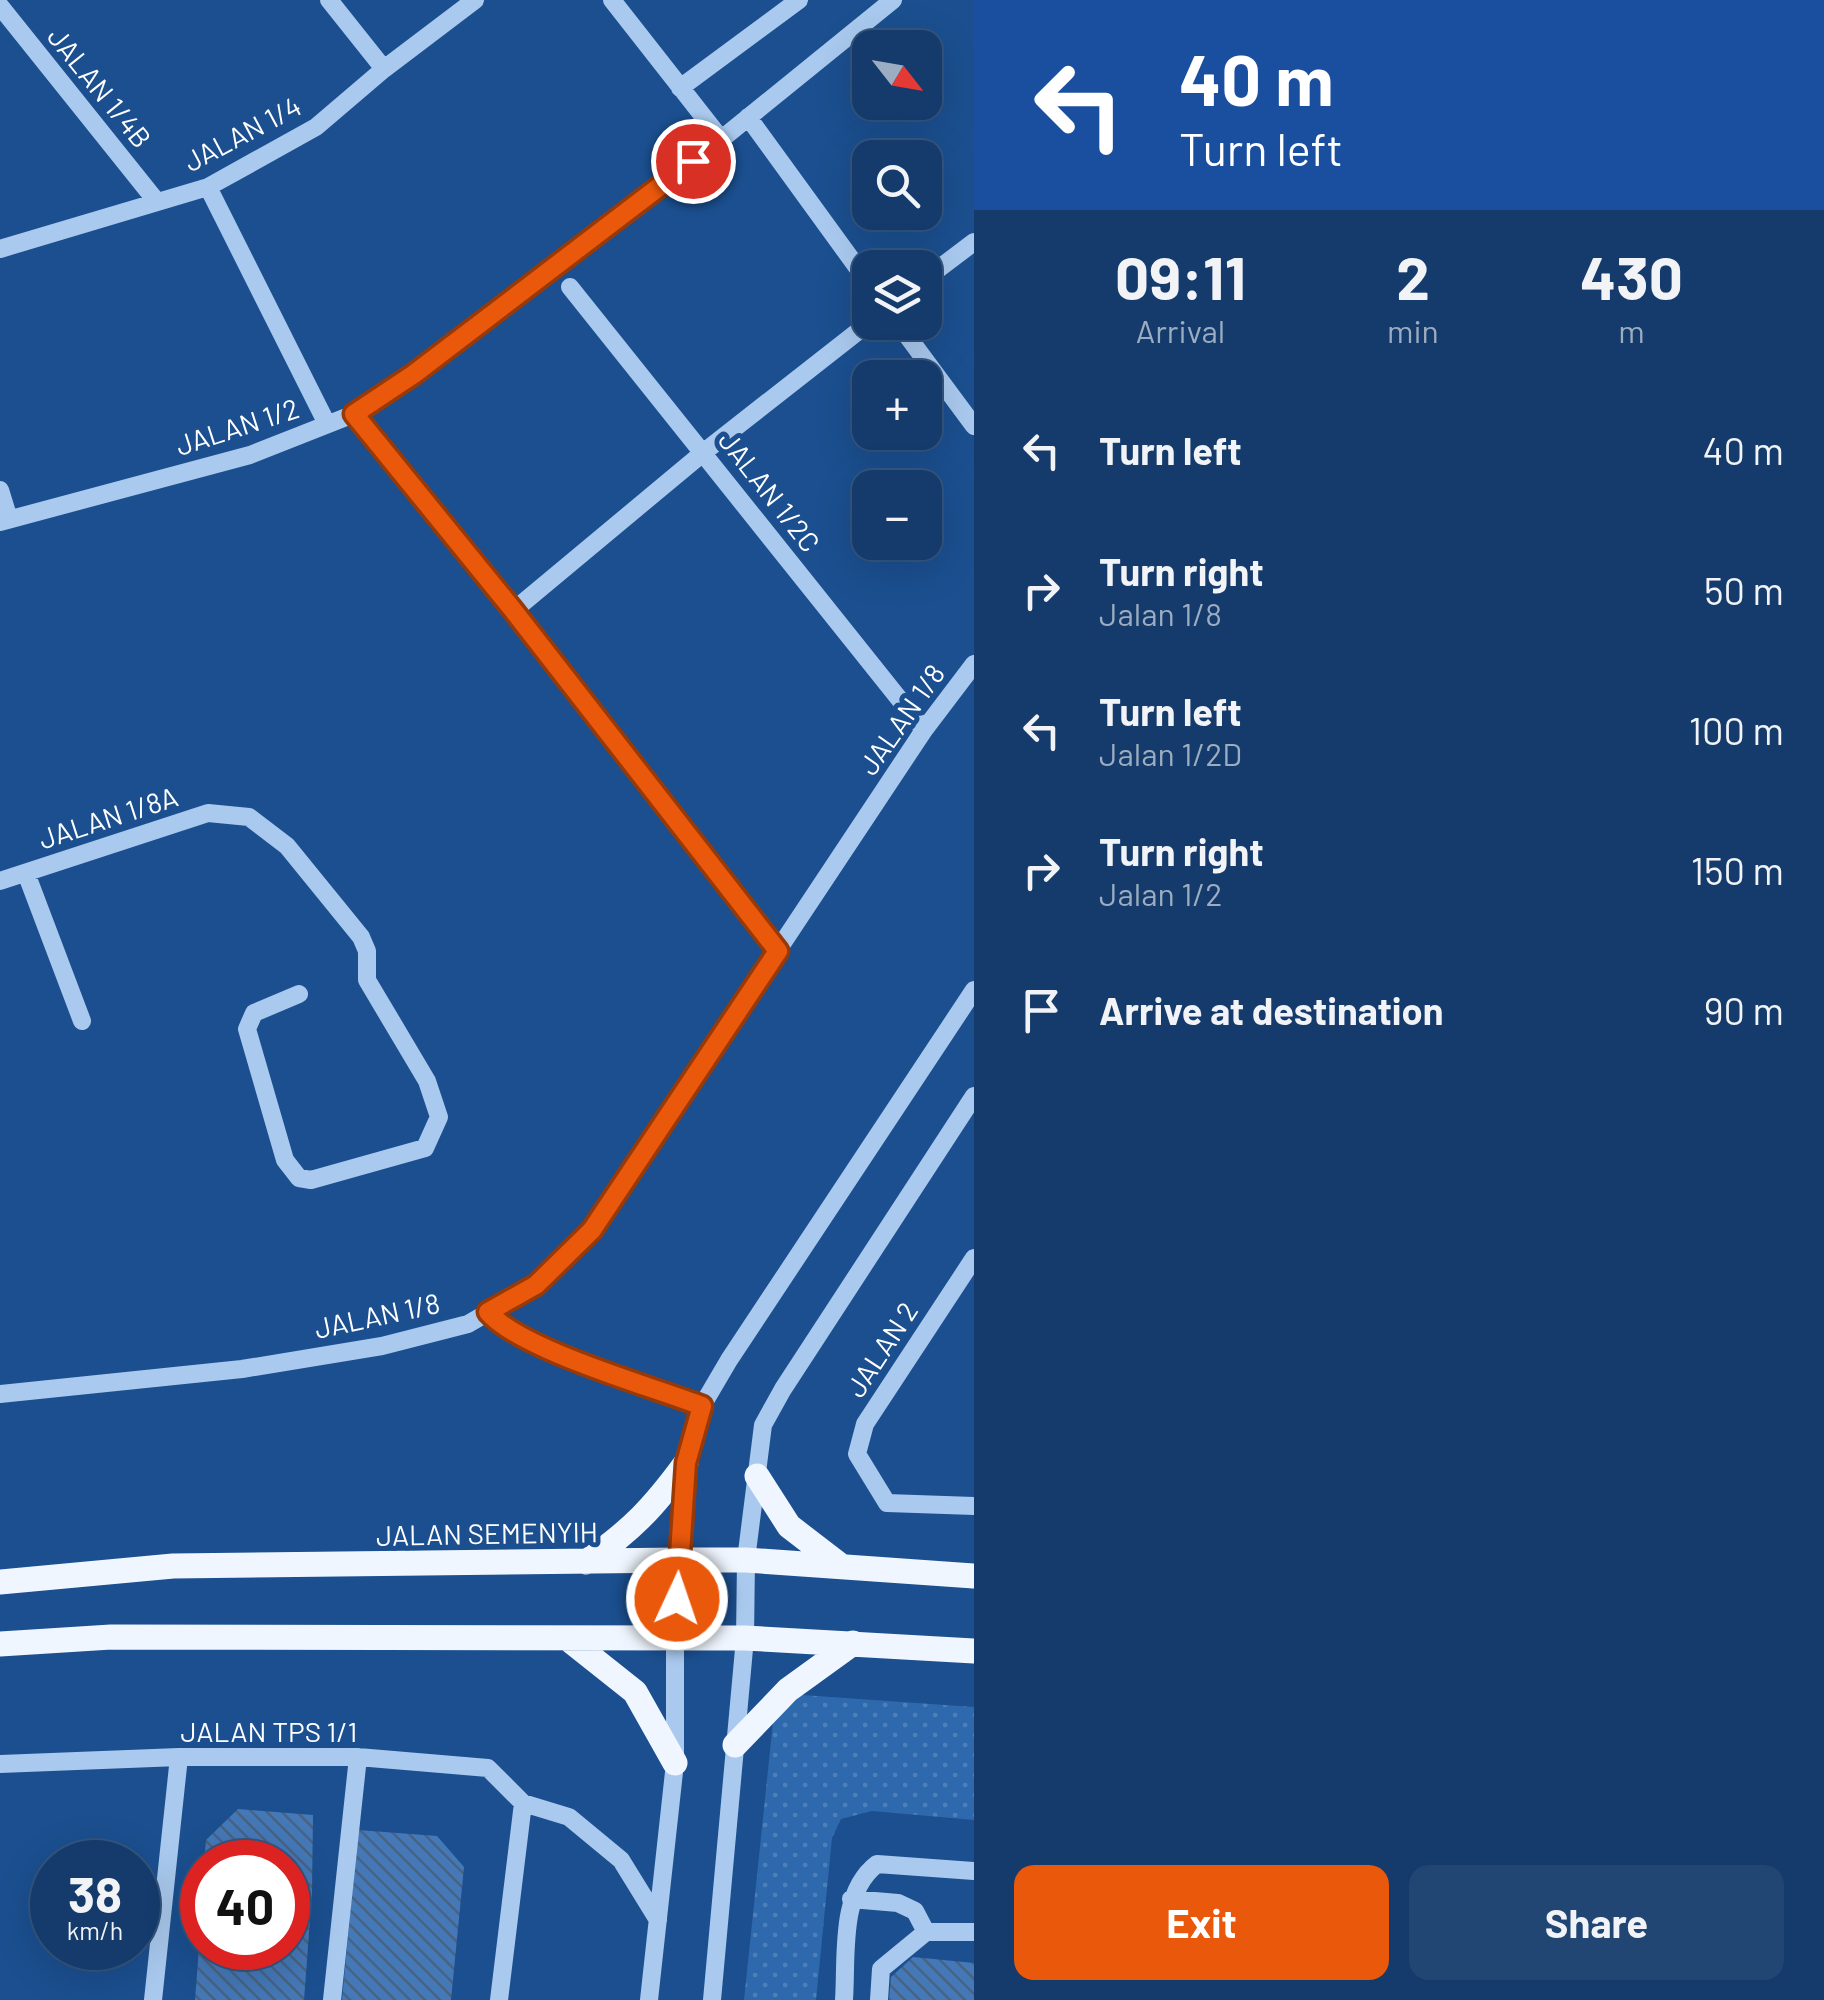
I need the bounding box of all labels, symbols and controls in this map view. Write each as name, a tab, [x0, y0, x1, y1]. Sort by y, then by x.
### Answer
street label: JALAN 1/4B	[41, 20, 159, 154]
north arrow	[852, 30, 942, 120]
map controls	[852, 30, 942, 560]
text: 40 m	[1179, 36, 1334, 120]
icon: left	[1014, 40, 1144, 170]
street label: JALAN 1/4	[178, 88, 306, 178]
pin	[651, 119, 736, 204]
text: Turn left	[1179, 121, 1343, 175]
icon: arrive	[666, 134, 721, 189]
button: search	[852, 140, 942, 230]
text: 09:11	[1115, 240, 1246, 312]
text: 2	[1396, 240, 1430, 312]
text: 430	[1580, 240, 1683, 312]
button: layers	[852, 250, 942, 340]
text: Arrival	[1136, 311, 1225, 349]
text: min	[1387, 311, 1439, 349]
text: m	[1618, 311, 1645, 349]
button: +	[852, 360, 942, 450]
street label: JALAN 1/2	[171, 390, 303, 462]
icon: left	[1014, 423, 1069, 478]
street label: JALAN 1/2C	[712, 424, 828, 558]
text: Turn left	[1099, 427, 1242, 473]
text: 40 m	[1703, 427, 1784, 473]
button: −	[852, 470, 942, 560]
text: Turn right	[1099, 548, 1264, 594]
icon: right	[1014, 563, 1069, 618]
text: 50 m	[1704, 567, 1784, 613]
text: Jalan 1/8	[1099, 594, 1222, 632]
street label: JALAN 1/8	[851, 657, 951, 781]
text: Turn left	[1099, 688, 1242, 734]
icon: left	[1014, 703, 1069, 758]
text: 100 m	[1689, 707, 1784, 753]
text: Jalan 1/2D	[1099, 734, 1242, 772]
street label: JALAN 1/8A	[34, 779, 182, 855]
text: Turn right	[1099, 828, 1264, 874]
icon: right	[1014, 843, 1069, 898]
text: 150 m	[1691, 847, 1784, 893]
text: Jalan 1/2	[1099, 874, 1222, 912]
icon: arrive	[1014, 983, 1069, 1038]
text: Arrive at destination	[1099, 987, 1444, 1033]
text: 90 m	[1704, 987, 1784, 1033]
street label: JALAN 1/8	[311, 1285, 443, 1345]
street label: JALAN 2	[838, 1295, 924, 1403]
street label: JALAN SEMENYIH	[376, 1514, 598, 1552]
position arrow	[625, 1547, 729, 1651]
street label: JALAN TPS 1/1	[181, 1714, 357, 1748]
speed limit sign: 40	[180, 1840, 310, 1970]
text: 38	[68, 1863, 122, 1923]
button: Exit	[1014, 1865, 1389, 1980]
button: Share	[1409, 1865, 1784, 1980]
text: km/h	[67, 1915, 123, 1945]

